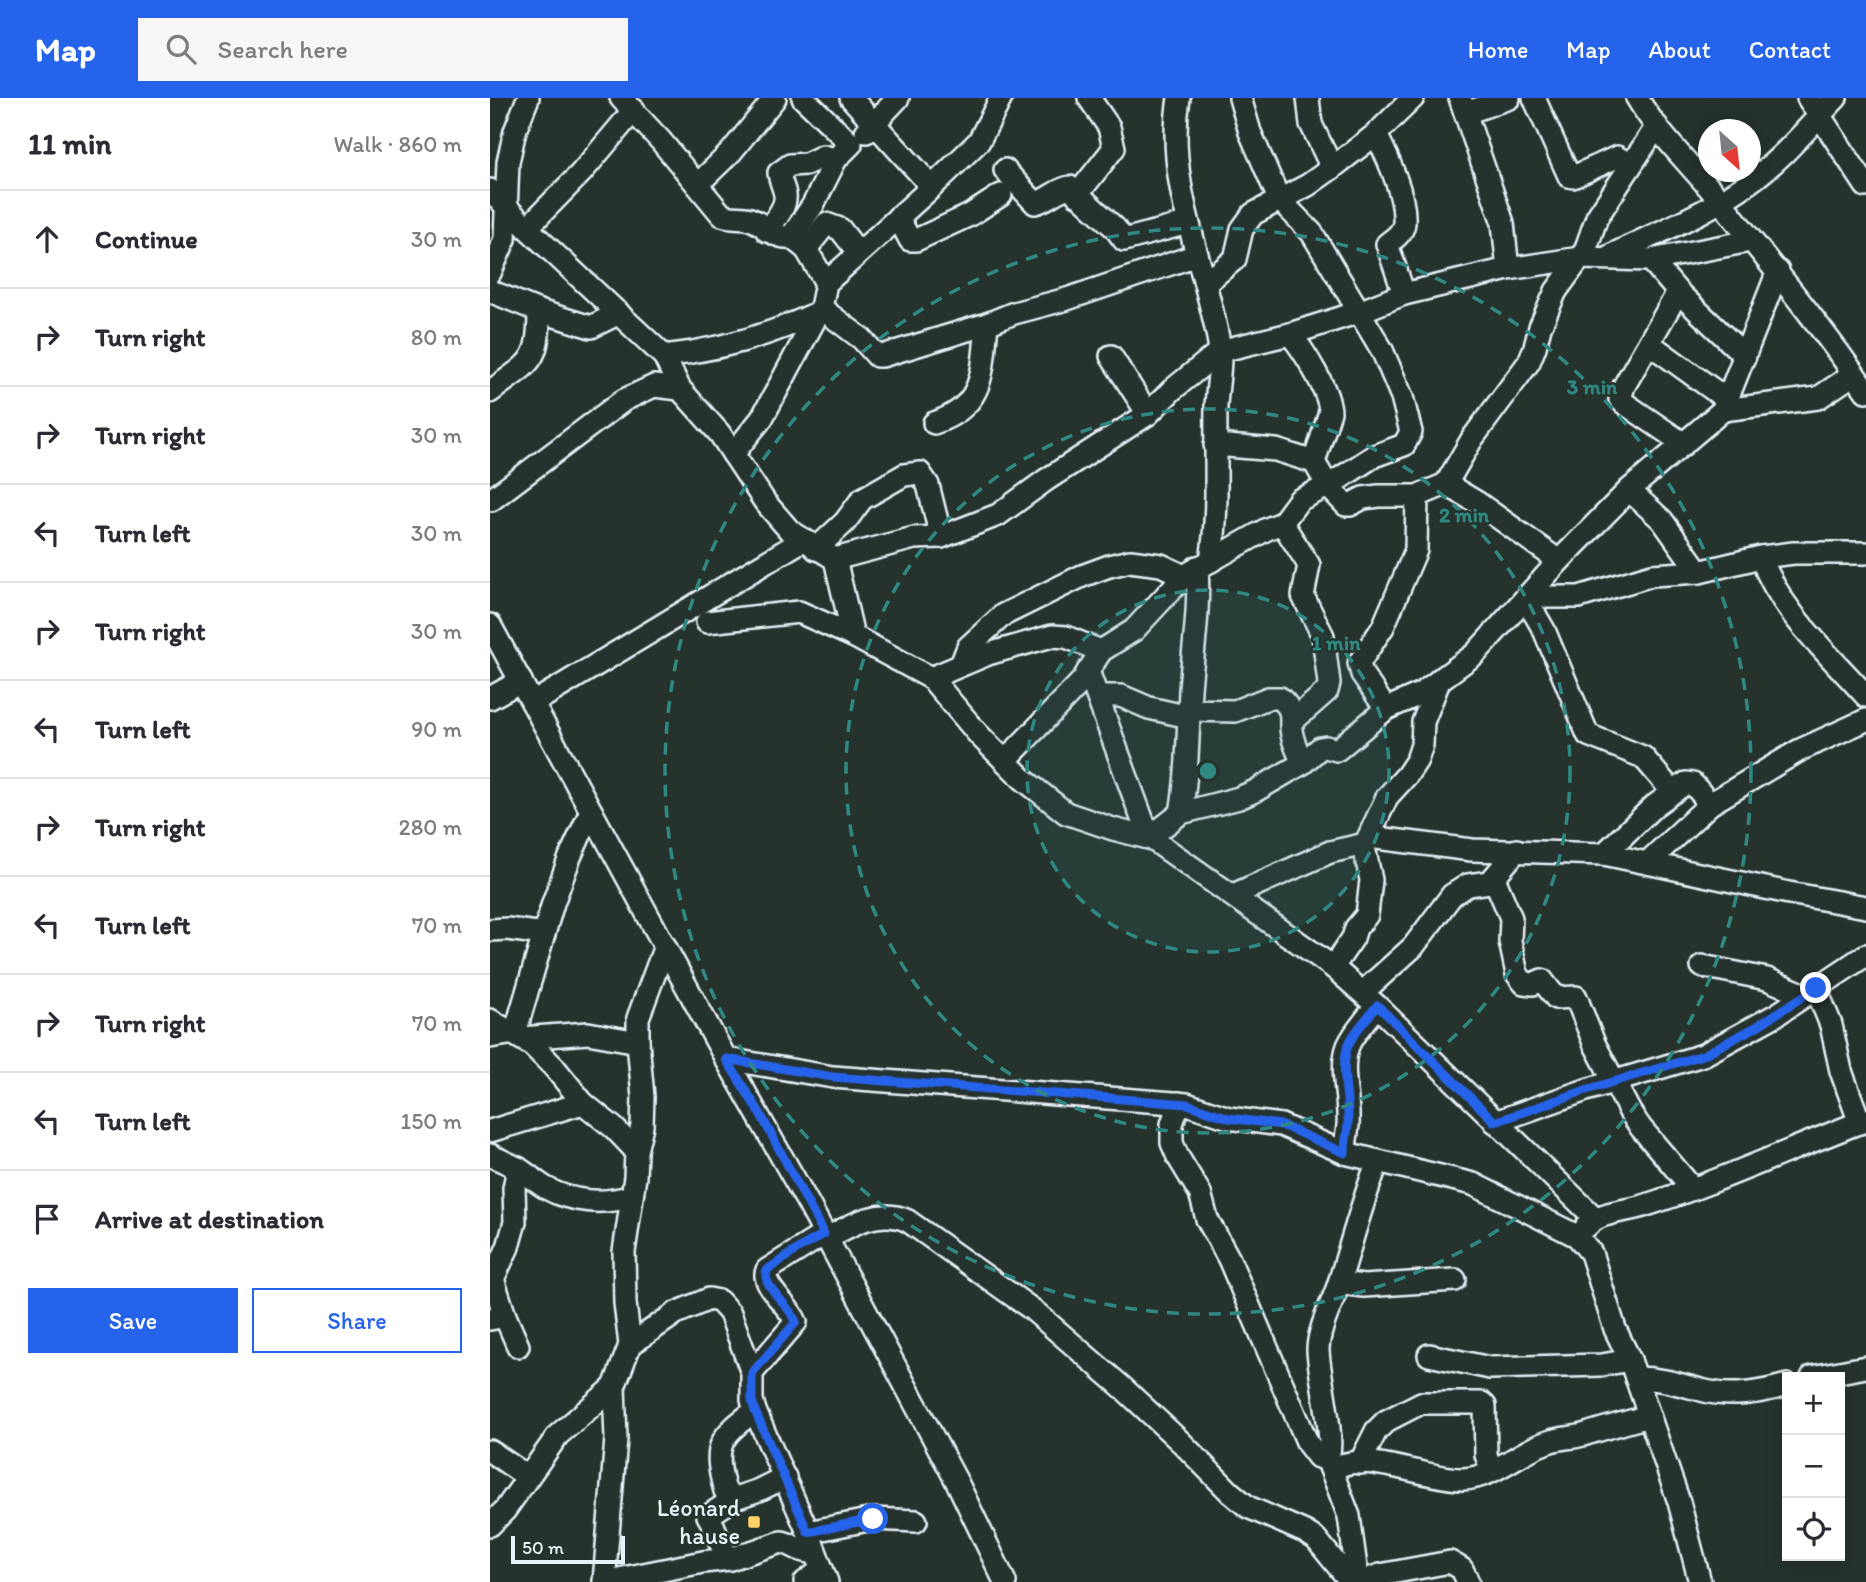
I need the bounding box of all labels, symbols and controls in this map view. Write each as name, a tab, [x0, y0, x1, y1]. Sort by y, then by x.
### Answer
search box	[138, 18, 628, 81]
text: Map	[35, 30, 96, 69]
icon: search	[162, 30, 200, 68]
text: Search here	[218, 33, 348, 65]
text: Home	[1468, 35, 1528, 64]
text: Map	[1566, 35, 1610, 64]
text: About	[1648, 35, 1711, 64]
text: Contact	[1749, 35, 1831, 64]
north arrow	[1698, 119, 1761, 182]
text: 11 min	[28, 125, 112, 162]
text: Walk · 860 m	[334, 130, 462, 158]
icon: ahead	[28, 220, 66, 258]
text: Continue	[95, 223, 198, 255]
text: 30 m	[411, 225, 462, 253]
icon: right	[28, 318, 66, 356]
text: Turn right	[95, 321, 206, 353]
text: 80 m	[411, 323, 462, 351]
text: 3 min	[1567, 374, 1618, 399]
icon: right	[28, 416, 66, 454]
text: Turn right	[95, 419, 206, 451]
text: 30 m	[411, 421, 462, 449]
text: 2 min	[1439, 502, 1490, 527]
icon: left	[28, 514, 66, 552]
text: Turn left	[95, 517, 191, 549]
text: 30 m	[411, 519, 462, 547]
icon: right	[28, 612, 66, 650]
text: Turn right	[95, 615, 206, 647]
text: 30 m	[411, 617, 462, 645]
text: 1 min	[1312, 630, 1361, 655]
icon: left	[28, 710, 66, 748]
text: Turn left	[95, 713, 191, 745]
text: 90 m	[411, 715, 462, 743]
centre of rings	[1196, 759, 1220, 783]
icon: right	[28, 808, 66, 846]
text: Turn right	[95, 811, 206, 843]
text: 280 m	[399, 813, 462, 841]
icon: left	[28, 906, 66, 944]
text: Turn left	[95, 909, 191, 941]
text: 70 m	[412, 911, 462, 939]
route end	[1800, 972, 1831, 1003]
icon: right	[28, 1004, 66, 1042]
text: Turn right	[95, 1007, 206, 1039]
text: 70 m	[412, 1009, 462, 1037]
icon: left	[28, 1102, 66, 1140]
text: Turn left	[95, 1105, 191, 1137]
text: 150 m	[401, 1107, 462, 1135]
icon: arrive	[28, 1200, 66, 1238]
text: Arrive at destination	[95, 1203, 324, 1235]
button: Save	[28, 1288, 238, 1353]
button: Share	[252, 1288, 462, 1353]
map controls	[1782, 1372, 1845, 1561]
button: +	[1782, 1372, 1845, 1435]
button: −	[1782, 1435, 1845, 1498]
place label: Léonard hause	[657, 1493, 740, 1550]
button: locate	[1782, 1498, 1845, 1561]
route start	[857, 1503, 888, 1534]
marker: Léonard hause	[746, 1514, 762, 1530]
scale bar	[511, 1533, 625, 1565]
text: 50 m	[522, 1536, 564, 1559]

